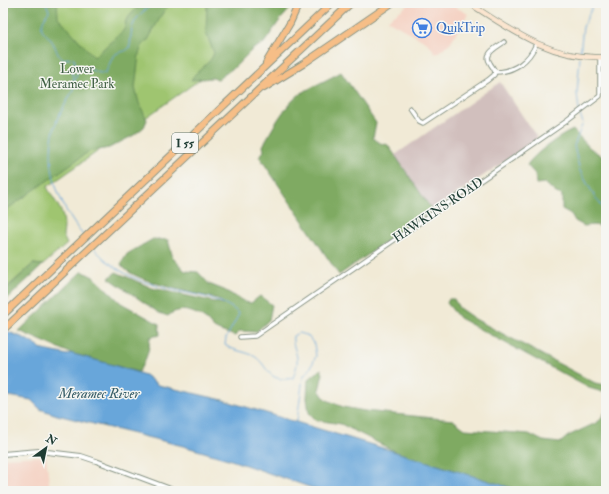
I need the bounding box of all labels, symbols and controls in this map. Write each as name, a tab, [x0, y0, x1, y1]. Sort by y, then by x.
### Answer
supermarket icon: QuikTrip	[411, 17, 433, 39]
place label: QuikTrip	[436, 20, 486, 37]
park label: Lower Meramec Park	[39, 61, 115, 92]
road number: I 55	[172, 133, 198, 153]
street label: HAWKINS ROAD	[390, 174, 486, 246]
water label: Meramec River	[58, 385, 140, 402]
north arrow	[26, 428, 66, 468]
text: N	[43, 431, 60, 449]

